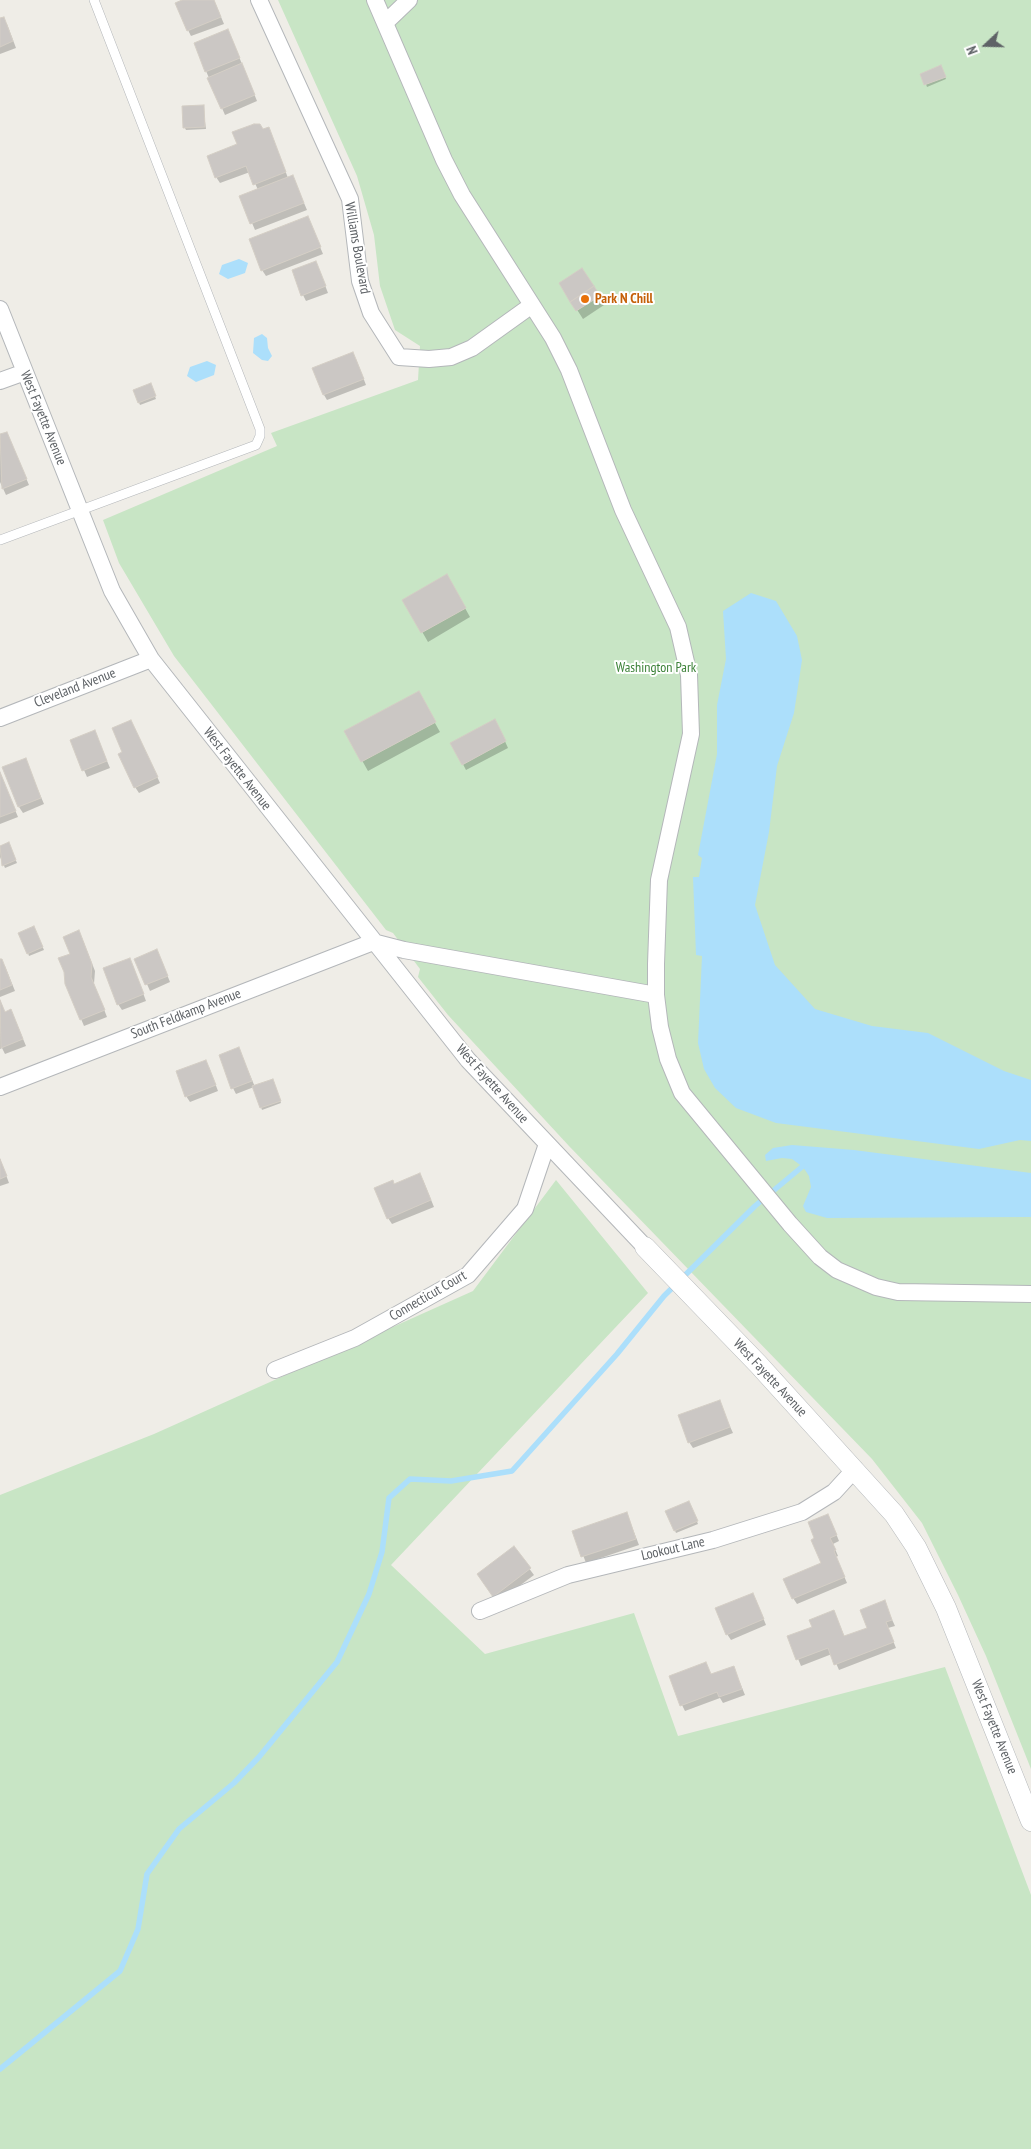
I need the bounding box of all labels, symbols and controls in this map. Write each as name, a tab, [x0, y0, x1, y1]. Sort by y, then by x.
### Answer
north arrow	[961, 20, 1011, 70]
text: N	[962, 44, 982, 57]
street label: Williams Boulevard	[341, 201, 373, 295]
place label: Park N Chill	[595, 291, 653, 307]
marker: Park N Chill	[579, 293, 591, 305]
street label: West Fayette Avenue	[16, 368, 70, 468]
park label: Washington Park	[616, 660, 696, 676]
street label: Cleveland Avenue	[32, 665, 118, 711]
street label: West Fayette Avenue	[199, 724, 275, 814]
street label: South Feldkamp Avenue	[129, 985, 243, 1043]
street label: West Fayette Avenue	[452, 1041, 532, 1127]
street label: Connecticut Court	[387, 1267, 469, 1325]
street label: West Fayette Avenue	[730, 1336, 810, 1420]
street label: Lookout Lane	[640, 1534, 706, 1564]
street label: West Fayette Avenue	[967, 1677, 1021, 1777]

